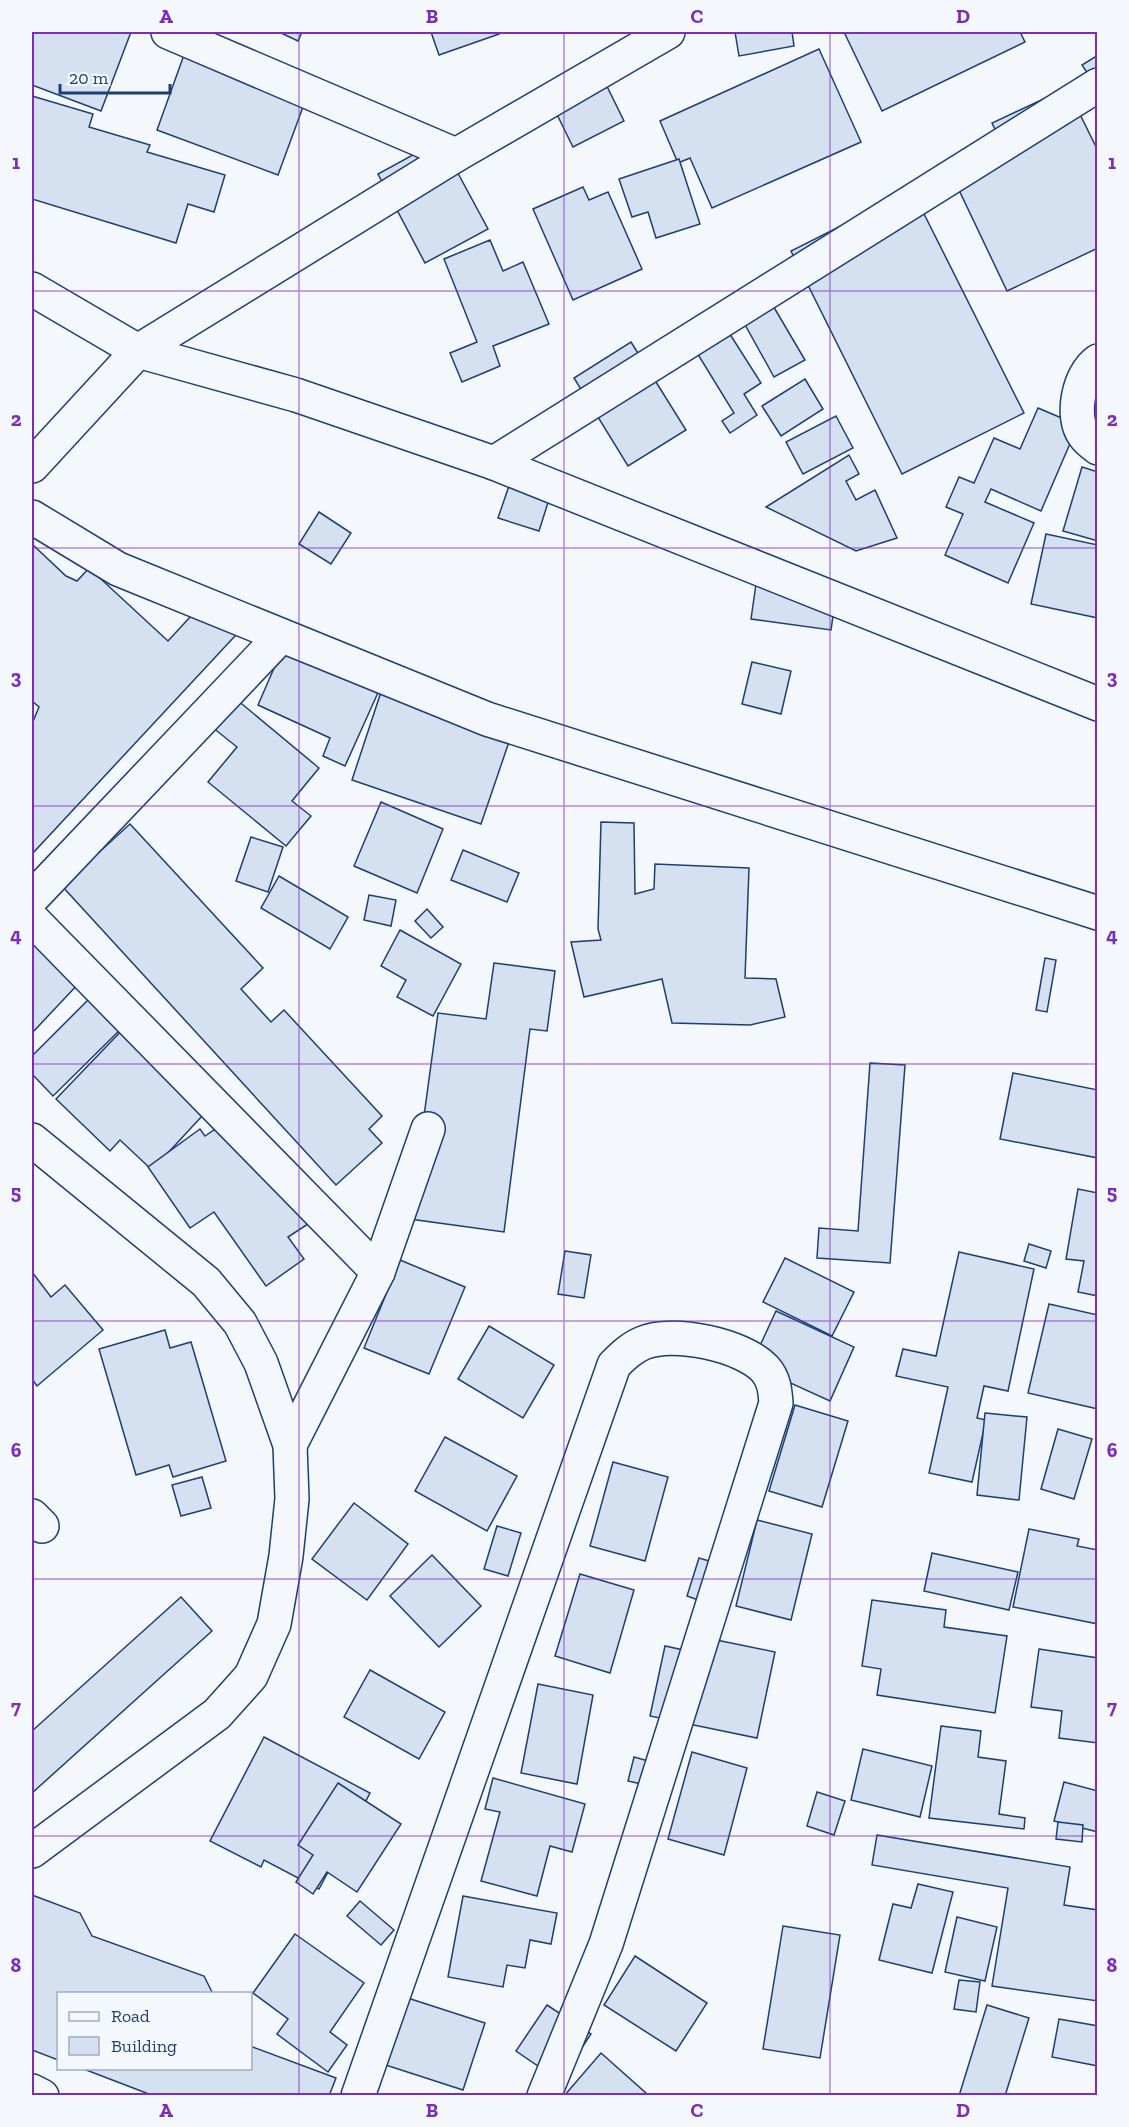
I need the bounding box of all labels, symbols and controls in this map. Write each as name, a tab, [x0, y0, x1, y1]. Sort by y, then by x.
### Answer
text: A	[159, 4, 173, 28]
text: B	[426, 4, 438, 28]
text: C	[691, 4, 704, 28]
text: D	[956, 4, 970, 28]
scale bar	[60, 57, 170, 95]
text: 20 m	[69, 67, 109, 89]
text: 1	[12, 150, 20, 174]
text: 1	[1108, 150, 1116, 174]
text: 2	[11, 407, 22, 431]
text: 2	[1107, 407, 1118, 431]
text: 3	[11, 665, 22, 689]
text: 3	[1107, 665, 1118, 689]
text: 4	[10, 923, 22, 947]
text: 4	[1106, 923, 1118, 947]
text: 5	[11, 1180, 21, 1204]
text: 5	[1107, 1180, 1117, 1204]
text: 6	[11, 1438, 22, 1462]
text: 6	[1107, 1438, 1118, 1462]
text: 7	[11, 1695, 21, 1719]
text: 7	[1107, 1695, 1117, 1719]
text: 8	[11, 1953, 22, 1977]
text: 8	[1107, 1953, 1118, 1977]
legend	[57, 1992, 252, 2070]
text: Road	[111, 2005, 150, 2027]
text: Building	[111, 2035, 177, 2057]
text: A	[159, 2098, 173, 2122]
text: B	[426, 2098, 438, 2122]
text: C	[691, 2098, 704, 2122]
text: D	[956, 2098, 970, 2122]

